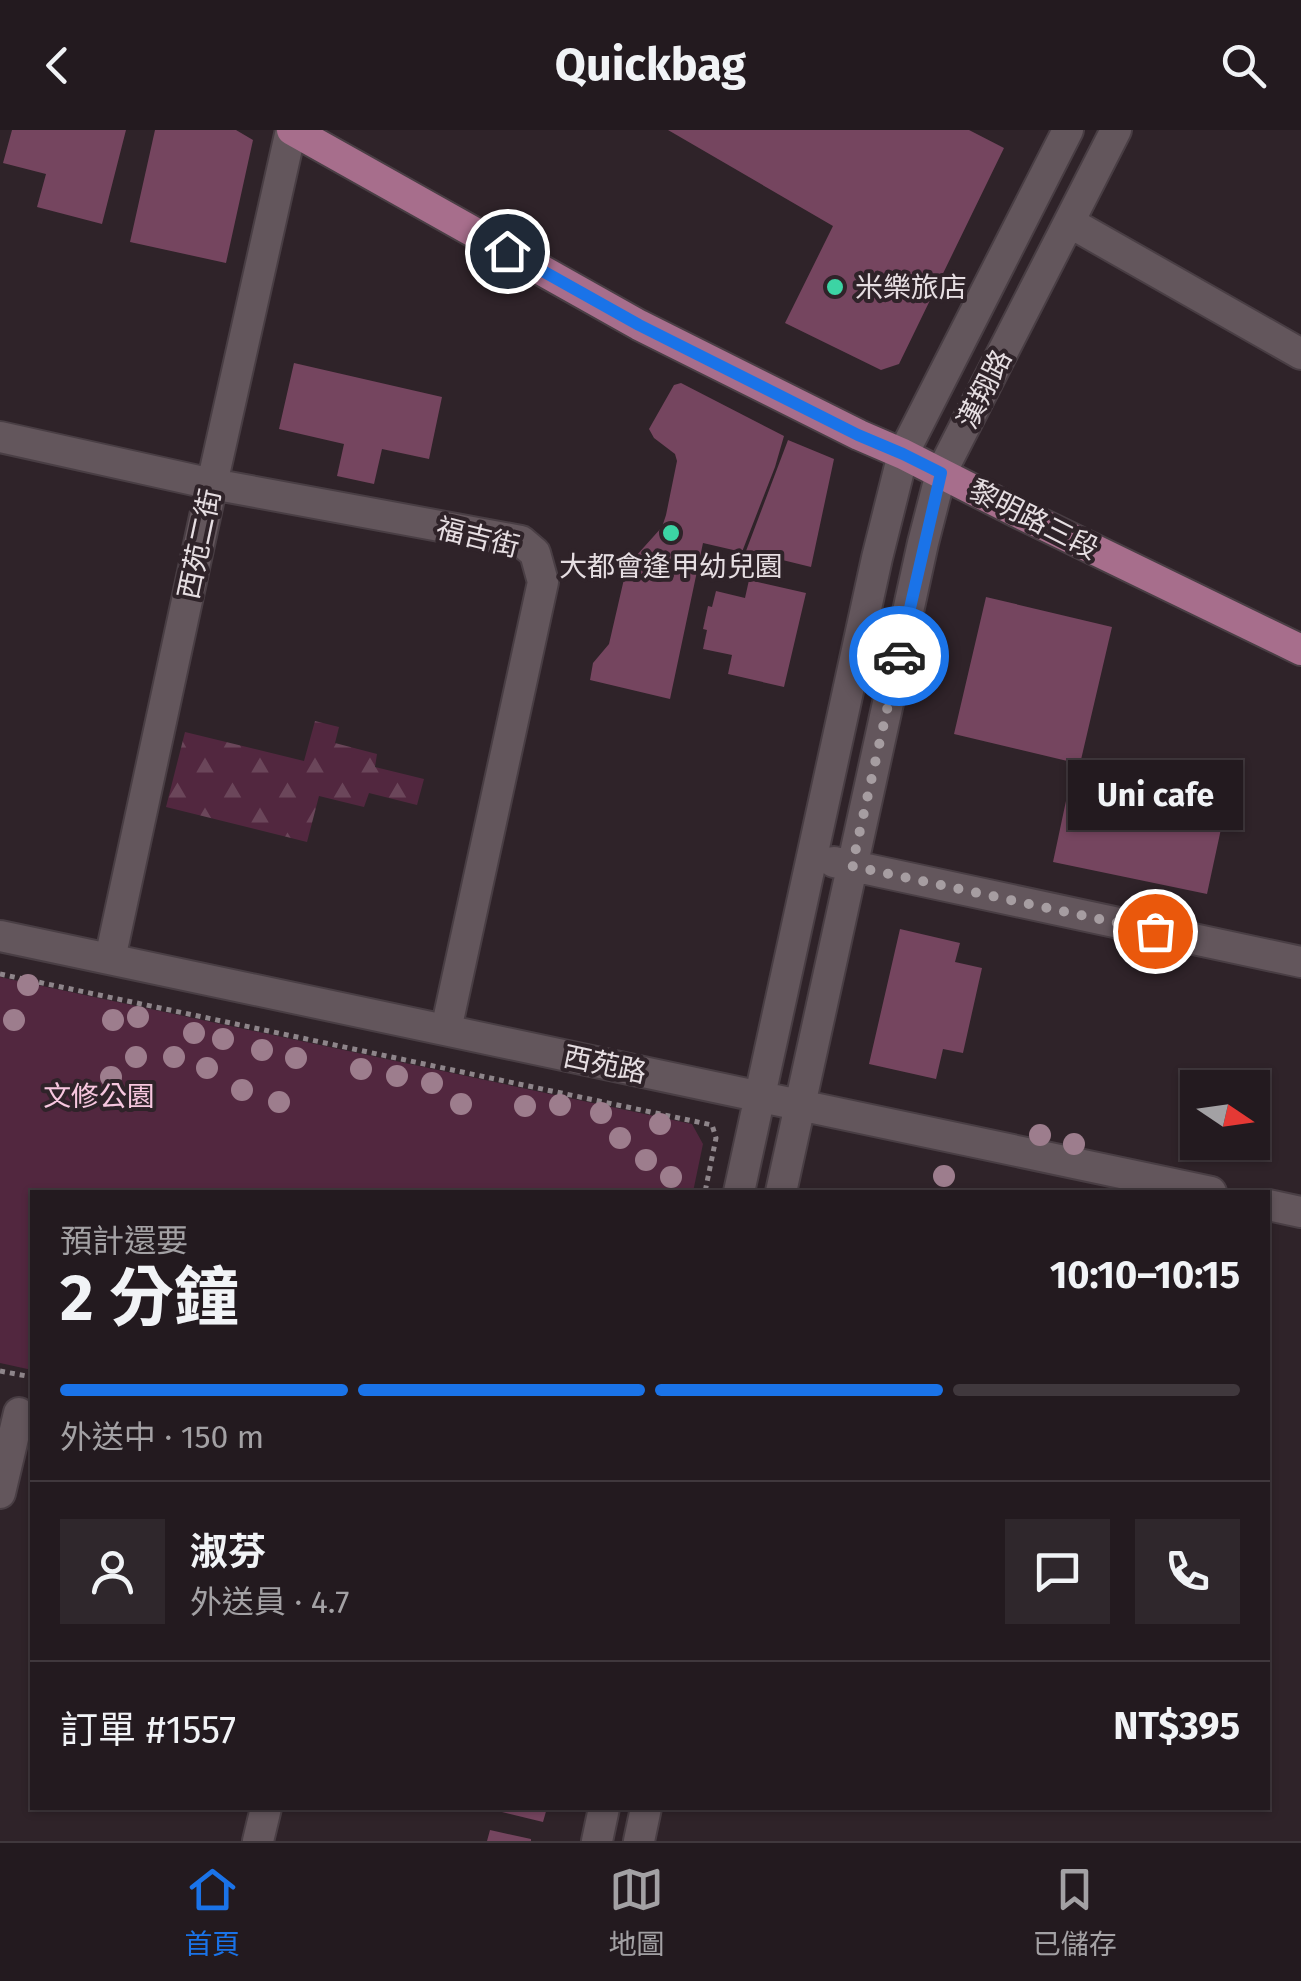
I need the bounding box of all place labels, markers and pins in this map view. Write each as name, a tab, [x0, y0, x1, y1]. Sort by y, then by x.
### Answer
pin	[465, 209, 550, 294]
place label: 米樂旅店	[855, 271, 967, 304]
marker: 米樂旅店	[824, 276, 846, 298]
marker: 大都會逢甲幼兒園	[660, 522, 682, 544]
place label: 大都會逢甲幼兒園	[559, 550, 783, 583]
callout: Uni cafe	[1068, 761, 1242, 831]
pin	[1113, 889, 1198, 974]

